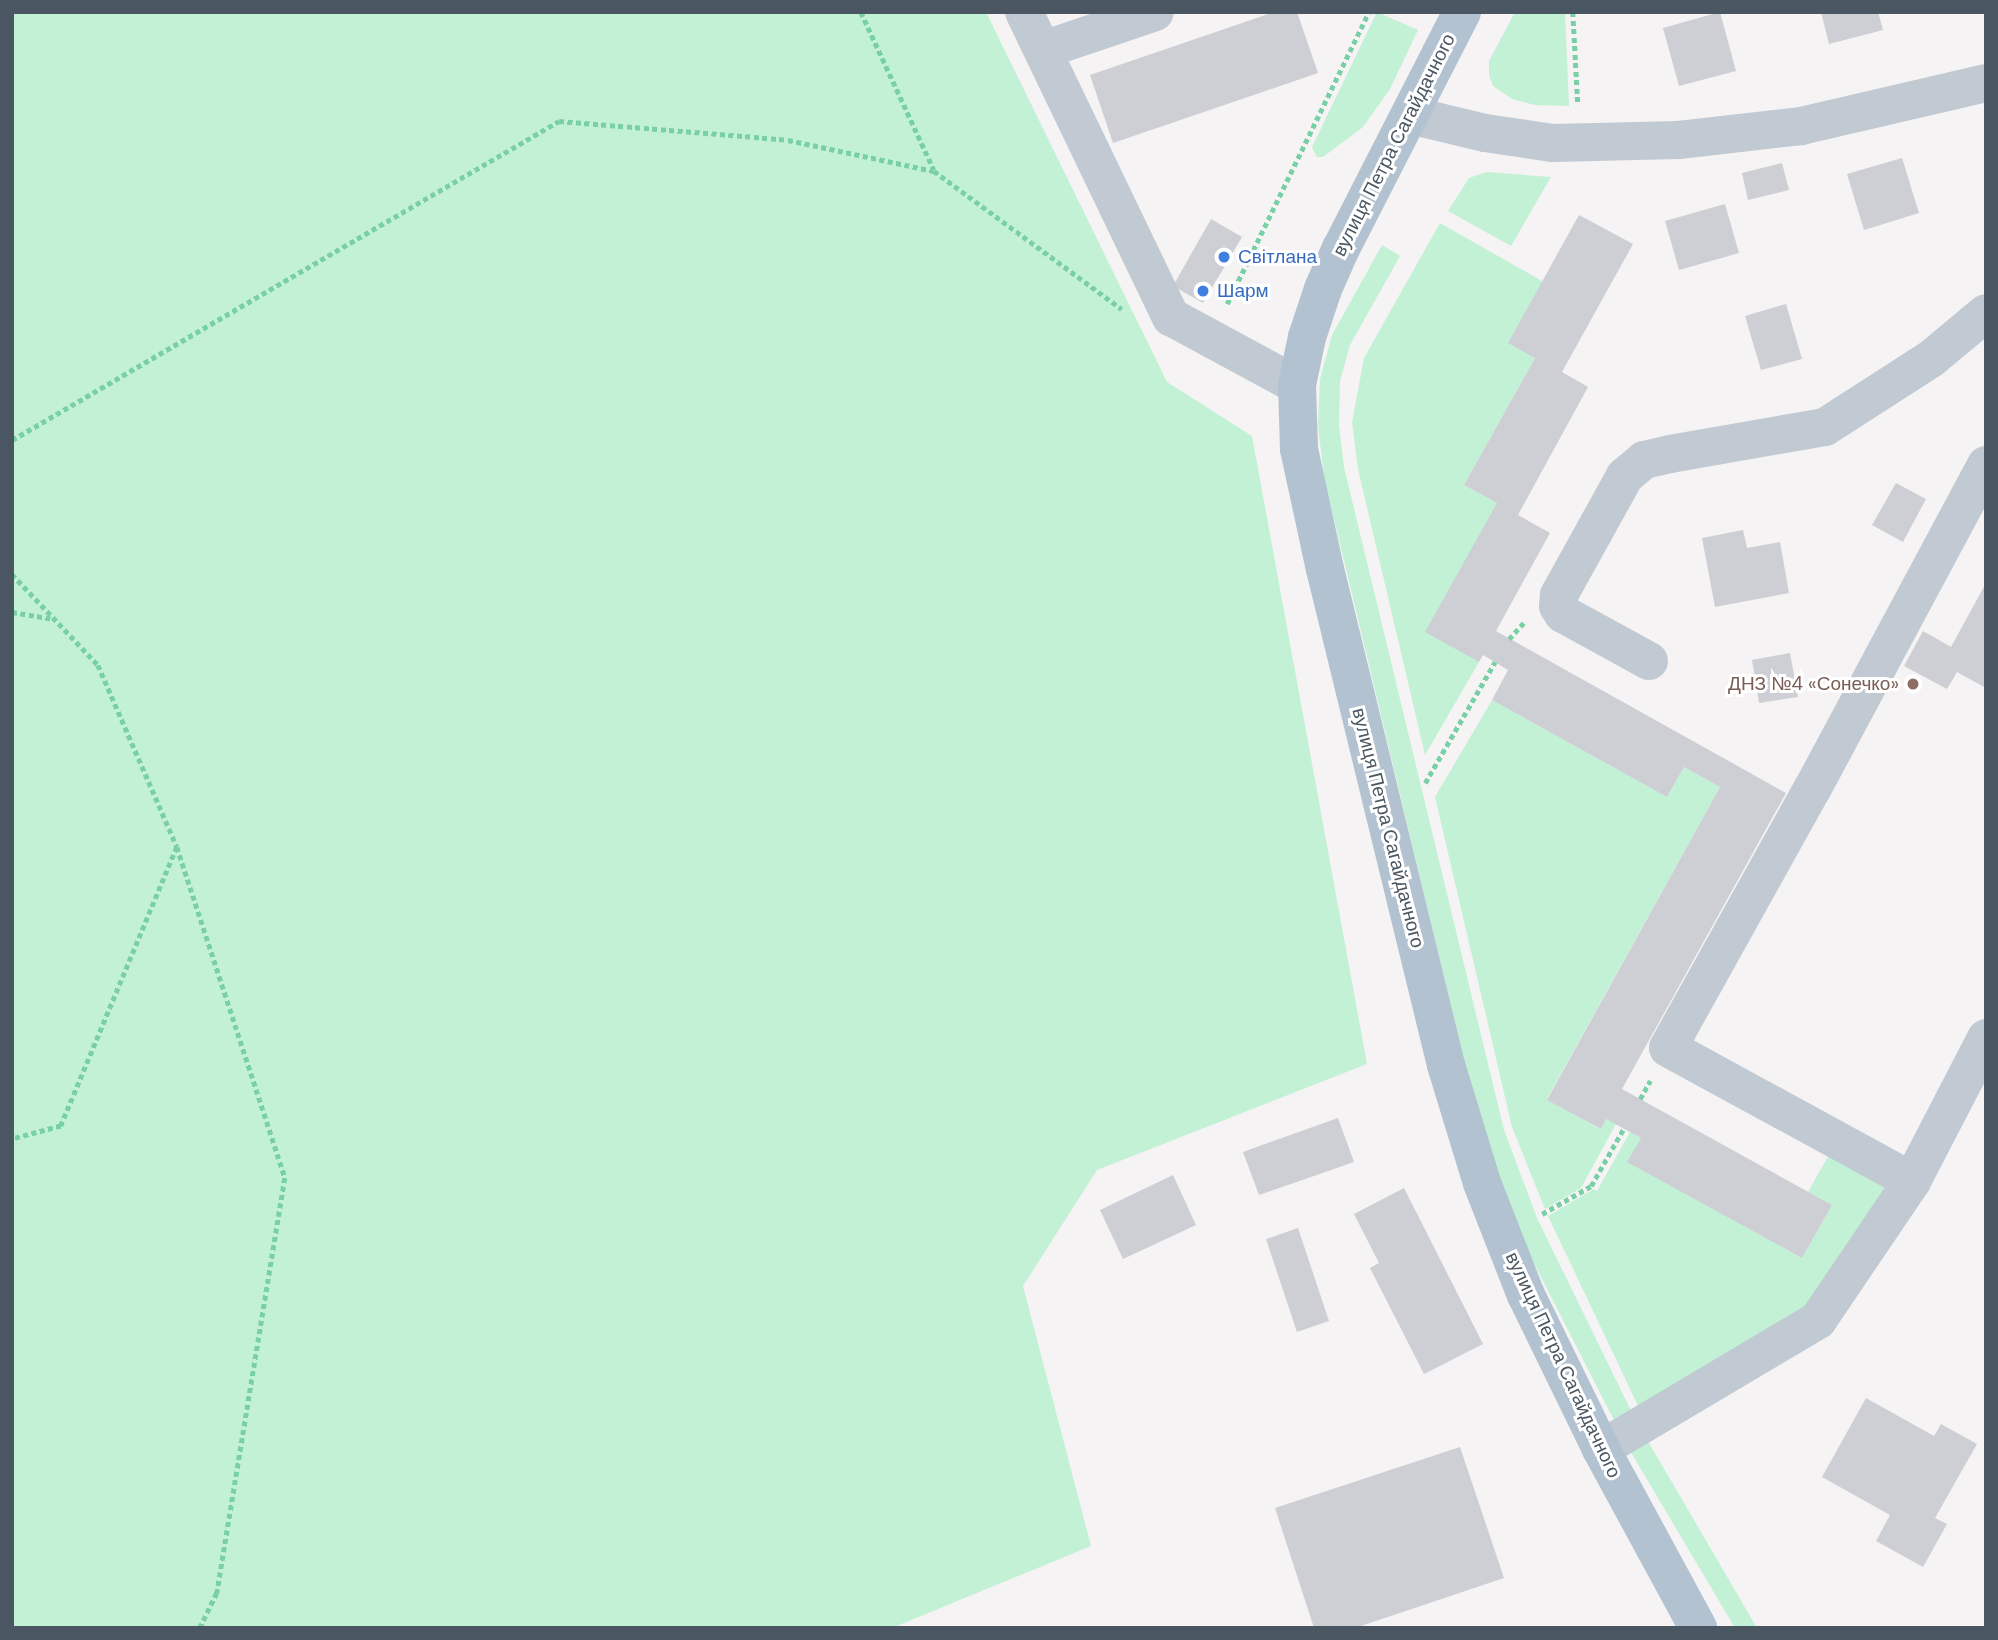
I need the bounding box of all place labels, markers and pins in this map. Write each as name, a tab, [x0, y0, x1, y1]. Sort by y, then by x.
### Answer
place label: Світлана	[1238, 246, 1317, 268]
marker: Світлана	[1216, 249, 1232, 265]
place label: Шарм	[1217, 280, 1269, 302]
marker: Шарм	[1195, 283, 1211, 299]
place label: ДНЗ №4 «Сонечко»	[1728, 673, 1899, 695]
marker: ДНЗ №4 «Сонечко»	[1905, 676, 1921, 692]

